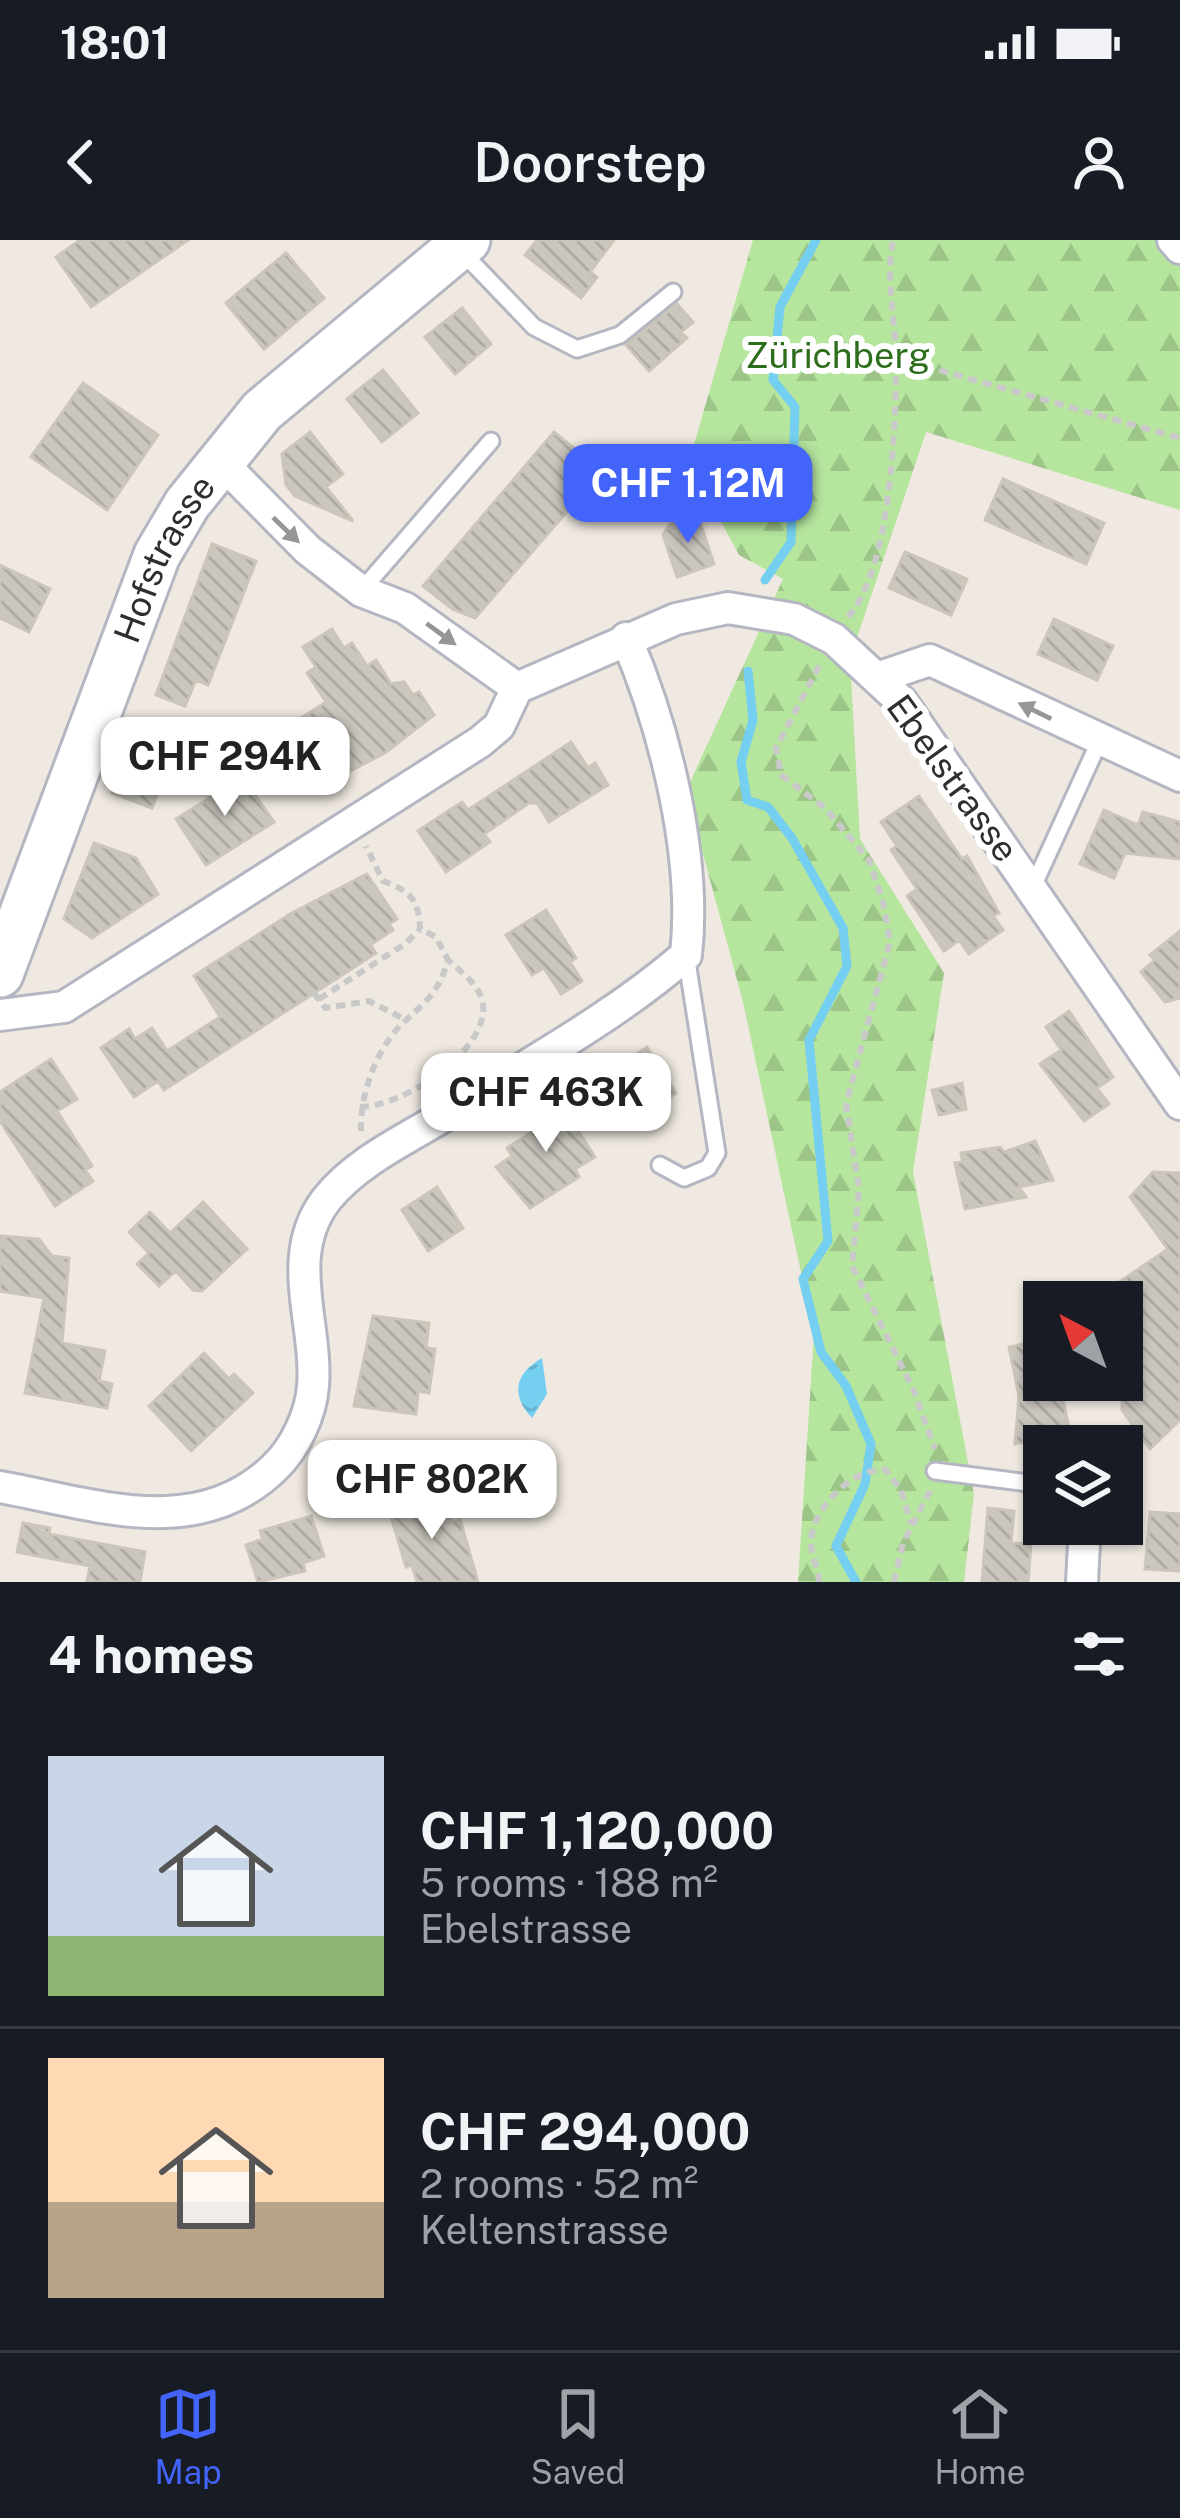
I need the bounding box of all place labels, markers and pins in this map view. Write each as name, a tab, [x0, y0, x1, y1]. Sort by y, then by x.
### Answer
pin: CHF 1.12M	[551, 444, 825, 546]
pin: CHF 294K	[101, 717, 349, 819]
pin: CHF 463K	[422, 1053, 670, 1155]
pin: CHF 802K	[308, 1440, 556, 1542]

